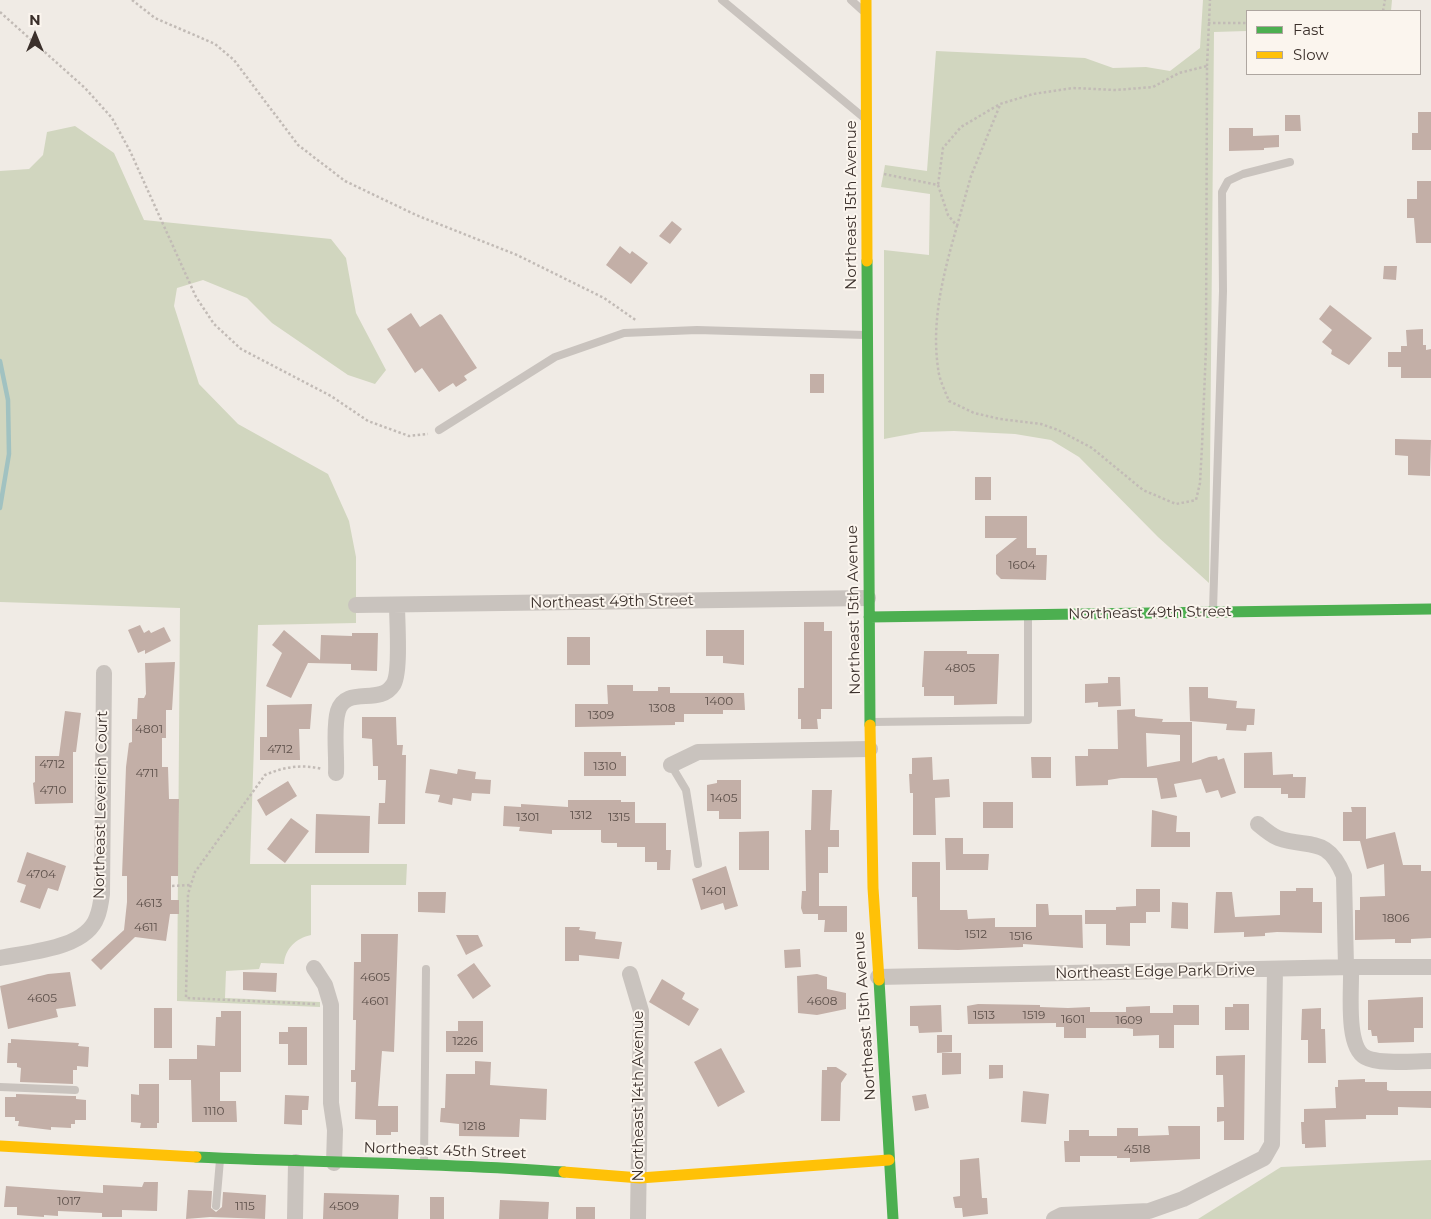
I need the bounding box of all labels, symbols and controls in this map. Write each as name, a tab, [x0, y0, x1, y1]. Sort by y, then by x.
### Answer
north arrow	[10, 10, 60, 60]
legend	[1246, 10, 1421, 75]
text: N	[29, 11, 41, 29]
text: Fast	[1293, 20, 1324, 39]
text: Slow	[1293, 45, 1329, 64]
street label: Northeast 15th Avenue	[843, 120, 861, 290]
street label: Northeast 15th Avenue	[844, 525, 864, 695]
house number: 1604	[1008, 558, 1036, 572]
street label: Northeast 49th Street	[530, 592, 694, 612]
street label: Northeast 49th Street	[1068, 603, 1232, 623]
house number: 4805	[945, 661, 975, 675]
house number: 1400	[705, 694, 733, 708]
house number: 1308	[649, 701, 675, 715]
house number: 1309	[588, 708, 614, 722]
street label: Northeast Leverich Court	[90, 711, 112, 899]
house number: 4801	[135, 722, 163, 736]
house number: 4712	[267, 742, 293, 756]
house number: 4712	[39, 757, 65, 771]
house number: 1310	[593, 759, 617, 773]
house number: 4711	[135, 766, 159, 780]
house number: 4710	[40, 783, 66, 797]
house number: 1405	[711, 791, 737, 805]
house number: 1312	[570, 808, 592, 822]
house number: 1301	[516, 810, 540, 824]
house number: 1315	[608, 810, 630, 824]
house number: 4704	[26, 867, 56, 881]
house number: 1401	[702, 884, 726, 898]
house number: 4613	[136, 896, 162, 910]
house number: 1806	[1382, 911, 1410, 925]
house number: 4611	[134, 920, 158, 934]
house number: 1512	[965, 927, 987, 941]
house number: 1516	[1010, 929, 1032, 943]
street label: Northeast 15th Avenue	[850, 931, 880, 1101]
street label: Northeast Edge Park Drive	[1055, 961, 1255, 983]
house number: 4605	[360, 970, 390, 984]
house number: 4605	[27, 991, 57, 1005]
house number: 4601	[361, 994, 389, 1008]
house number: 4608	[807, 994, 837, 1008]
house number: 1513	[973, 1008, 995, 1022]
house number: 1519	[1023, 1008, 1045, 1022]
street label: Northeast 14th Avenue	[630, 1010, 648, 1182]
house number: 1601	[1061, 1012, 1085, 1026]
house number: 1609	[1116, 1013, 1142, 1027]
house number: 1226	[452, 1034, 478, 1048]
house number: 1110	[204, 1104, 224, 1118]
house number: 1218	[462, 1119, 486, 1133]
street label: Northeast 45th Street	[363, 1139, 527, 1163]
house number: 4518	[1124, 1142, 1150, 1156]
house number: 1017	[57, 1194, 81, 1208]
house number: 1115	[235, 1199, 255, 1213]
house number: 4509	[329, 1199, 359, 1213]

